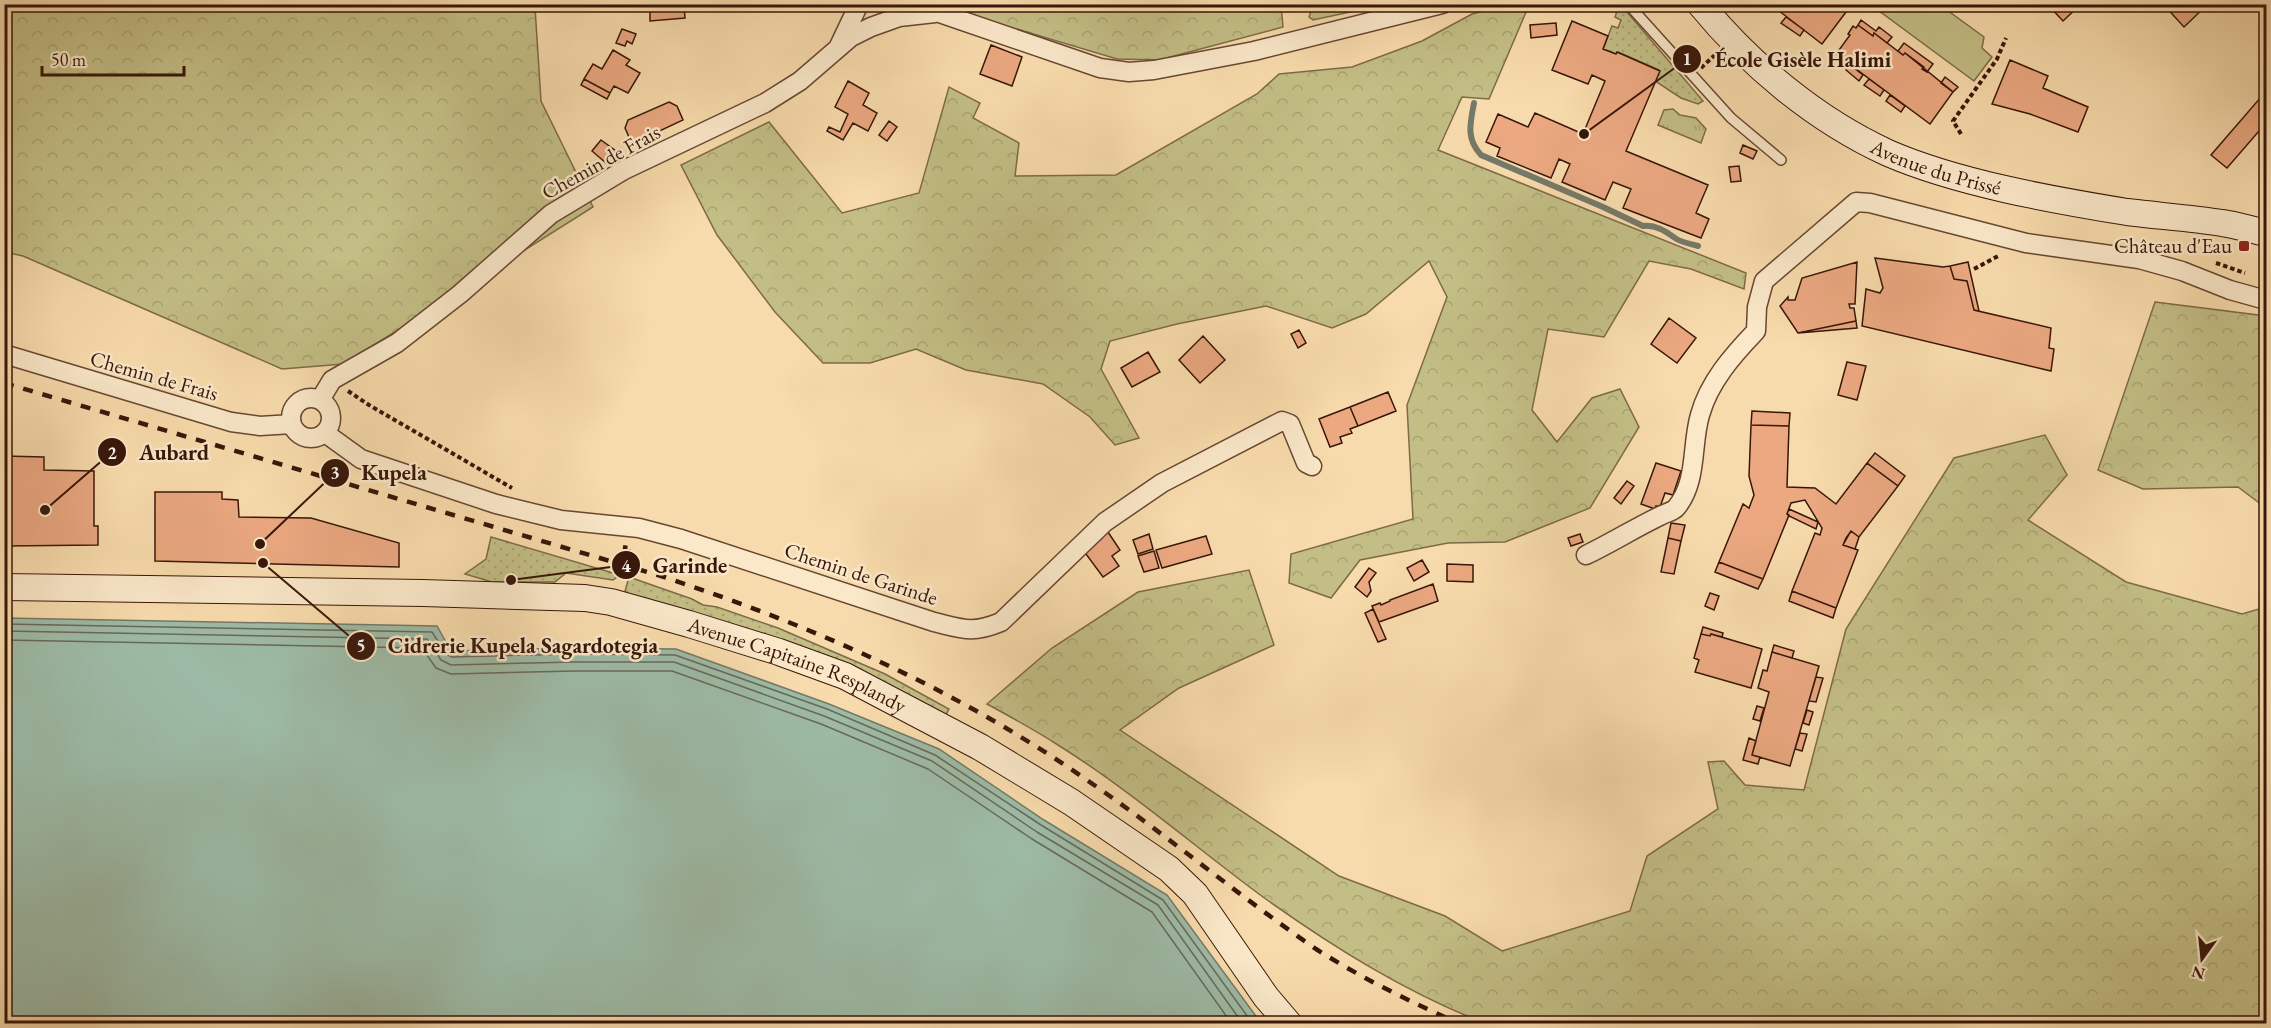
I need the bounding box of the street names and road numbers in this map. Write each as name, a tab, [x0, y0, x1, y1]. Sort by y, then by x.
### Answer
street label: Chemin de Frais	[537, 118, 665, 205]
street label: Avenue du Prissé	[1865, 132, 2004, 201]
street label: Chemin de Frais	[87, 344, 221, 407]
street label: Chemin de Garinde	[781, 536, 941, 611]
street label: Avenue Capitaine Resplandy	[683, 610, 912, 719]

